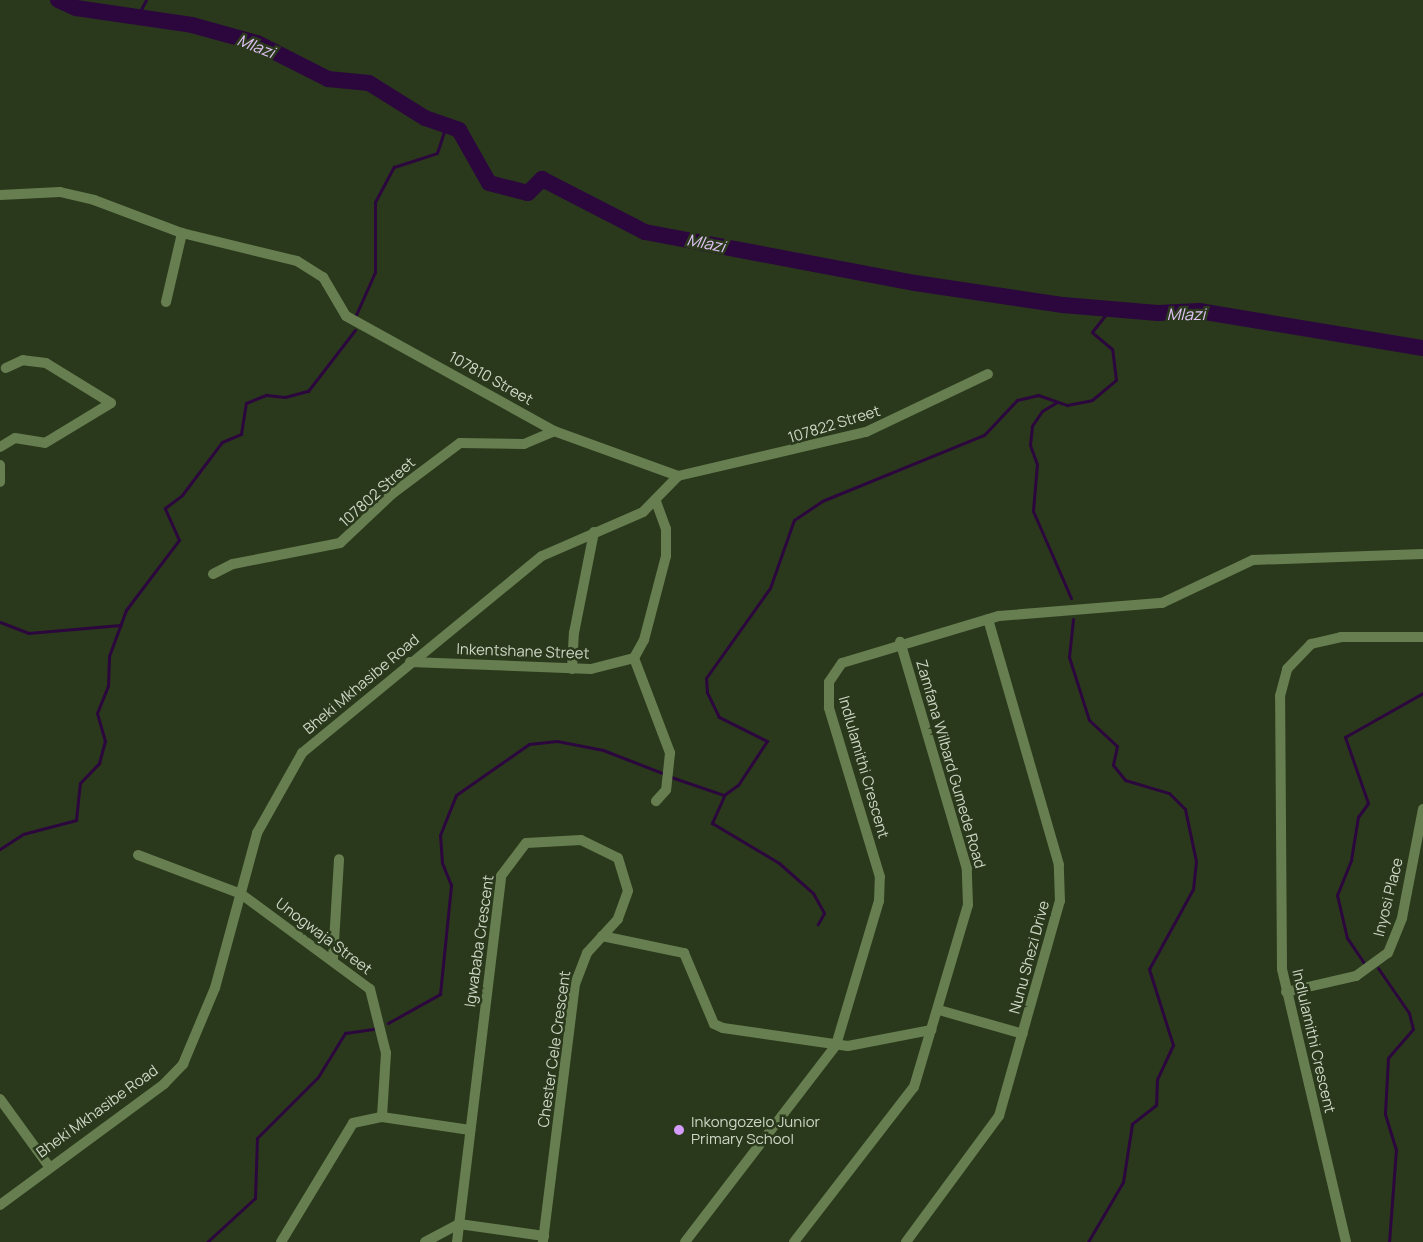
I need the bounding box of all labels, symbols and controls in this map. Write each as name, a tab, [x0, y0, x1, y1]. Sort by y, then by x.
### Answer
water label: Mlazi	[235, 30, 277, 62]
water label: Mlazi	[685, 230, 727, 256]
water label: Mlazi	[1167, 304, 1205, 324]
street label: 107810 Street	[446, 348, 536, 408]
street label: 107822 Street	[786, 401, 882, 447]
street label: 107802 Street	[335, 453, 419, 531]
street label: Bheki Mkhasibe Road	[299, 630, 423, 738]
street label: Inkentshane Street	[456, 640, 590, 662]
street label: Zamfana Wilbard Gumede Road	[913, 658, 989, 870]
street label: Indlulamithi Crescent	[835, 694, 893, 840]
street label: Inyosi Place	[1370, 856, 1406, 938]
street label: Igwababa Crescent	[461, 874, 497, 1008]
street label: Unogwaja Street	[272, 894, 376, 978]
street label: Nunu Shezi Drive	[1005, 898, 1053, 1016]
street label: Indlulamithi Crescent	[1289, 967, 1339, 1115]
street label: Chester Cele Crescent	[534, 969, 574, 1129]
street label: Bheki Mkhasibe Road	[33, 1061, 161, 1161]
place label: Inkongozelo Junior Primary School	[691, 1112, 820, 1147]
marker: Inkongozelo Junior Primary School	[672, 1123, 686, 1137]

